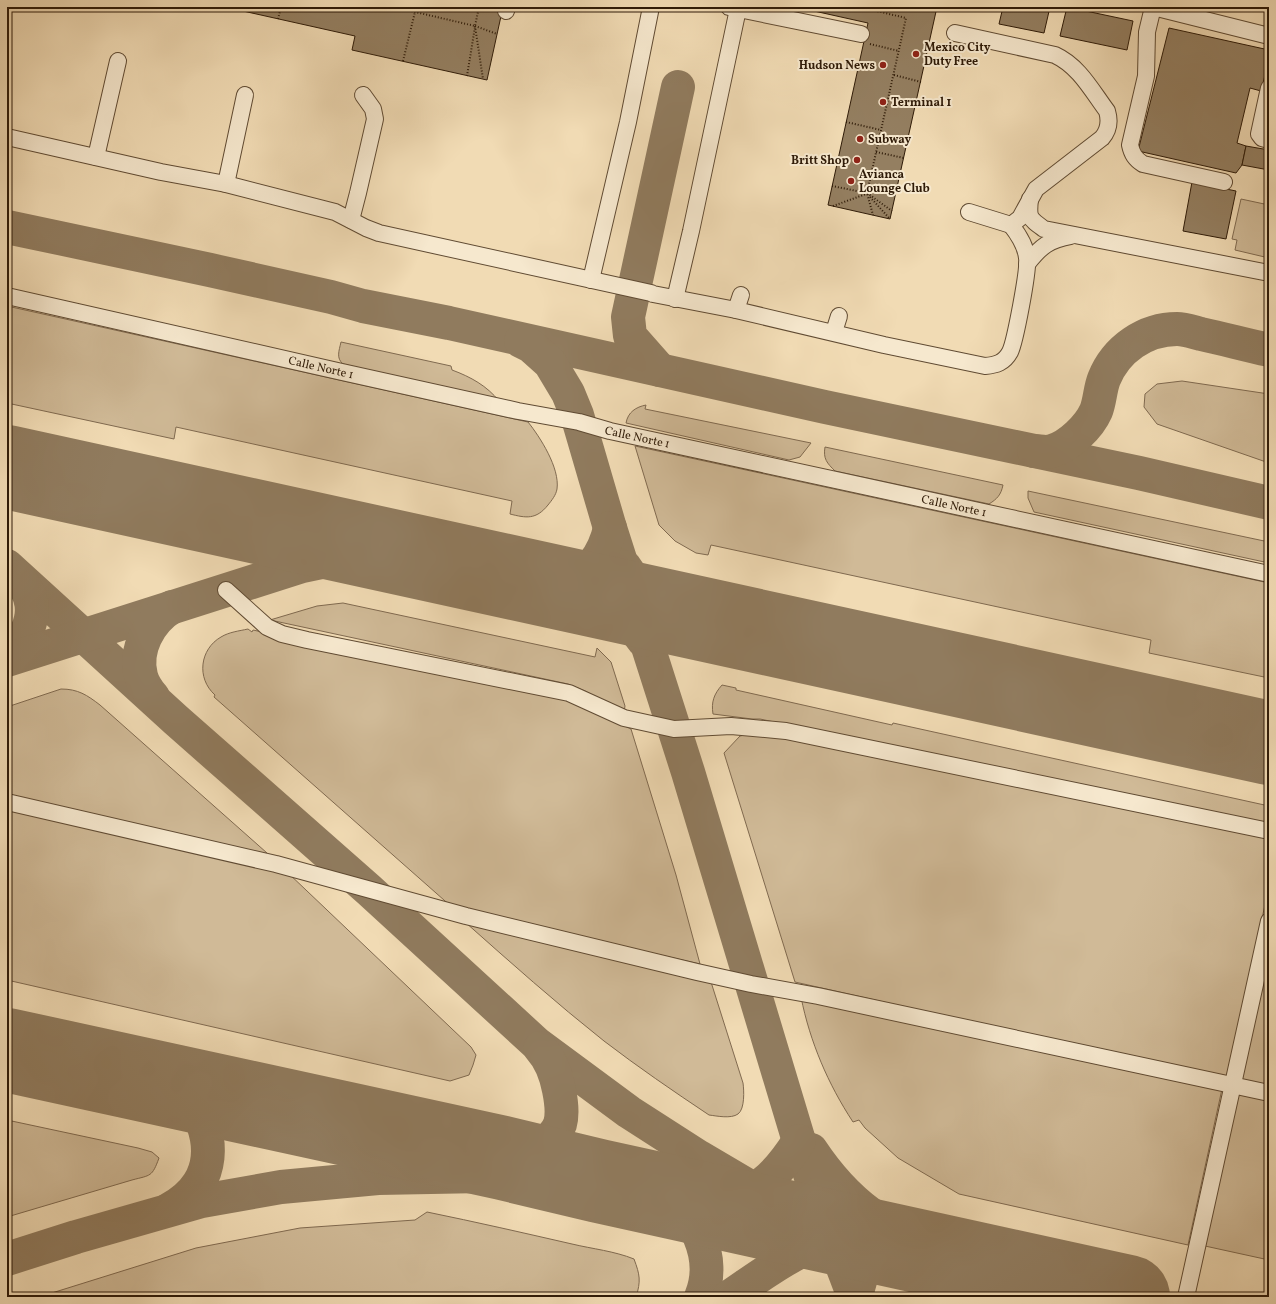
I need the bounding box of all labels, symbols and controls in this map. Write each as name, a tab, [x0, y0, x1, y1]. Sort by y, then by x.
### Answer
place label: Mexico City Duty Free	[924, 40, 991, 70]
marker: Mexico City Duty Free	[911, 49, 921, 59]
place label: Hudson News	[799, 58, 875, 74]
marker: Hudson News	[878, 60, 888, 70]
place label: Terminal 1	[891, 95, 951, 111]
marker: Terminal 1	[878, 97, 888, 107]
place label: Subway	[868, 132, 912, 148]
marker: Subway	[855, 134, 865, 144]
place label: Britt Shop	[791, 153, 849, 169]
marker: Britt Shop	[852, 155, 862, 165]
place label: Avianca Lounge Club	[859, 167, 930, 197]
marker: Avianca Lounge Club	[846, 176, 856, 186]
street label: Calle Norte 1	[287, 353, 355, 383]
street label: Calle Norte 1	[602, 423, 671, 453]
street label: Calle Norte 1	[920, 492, 988, 521]

